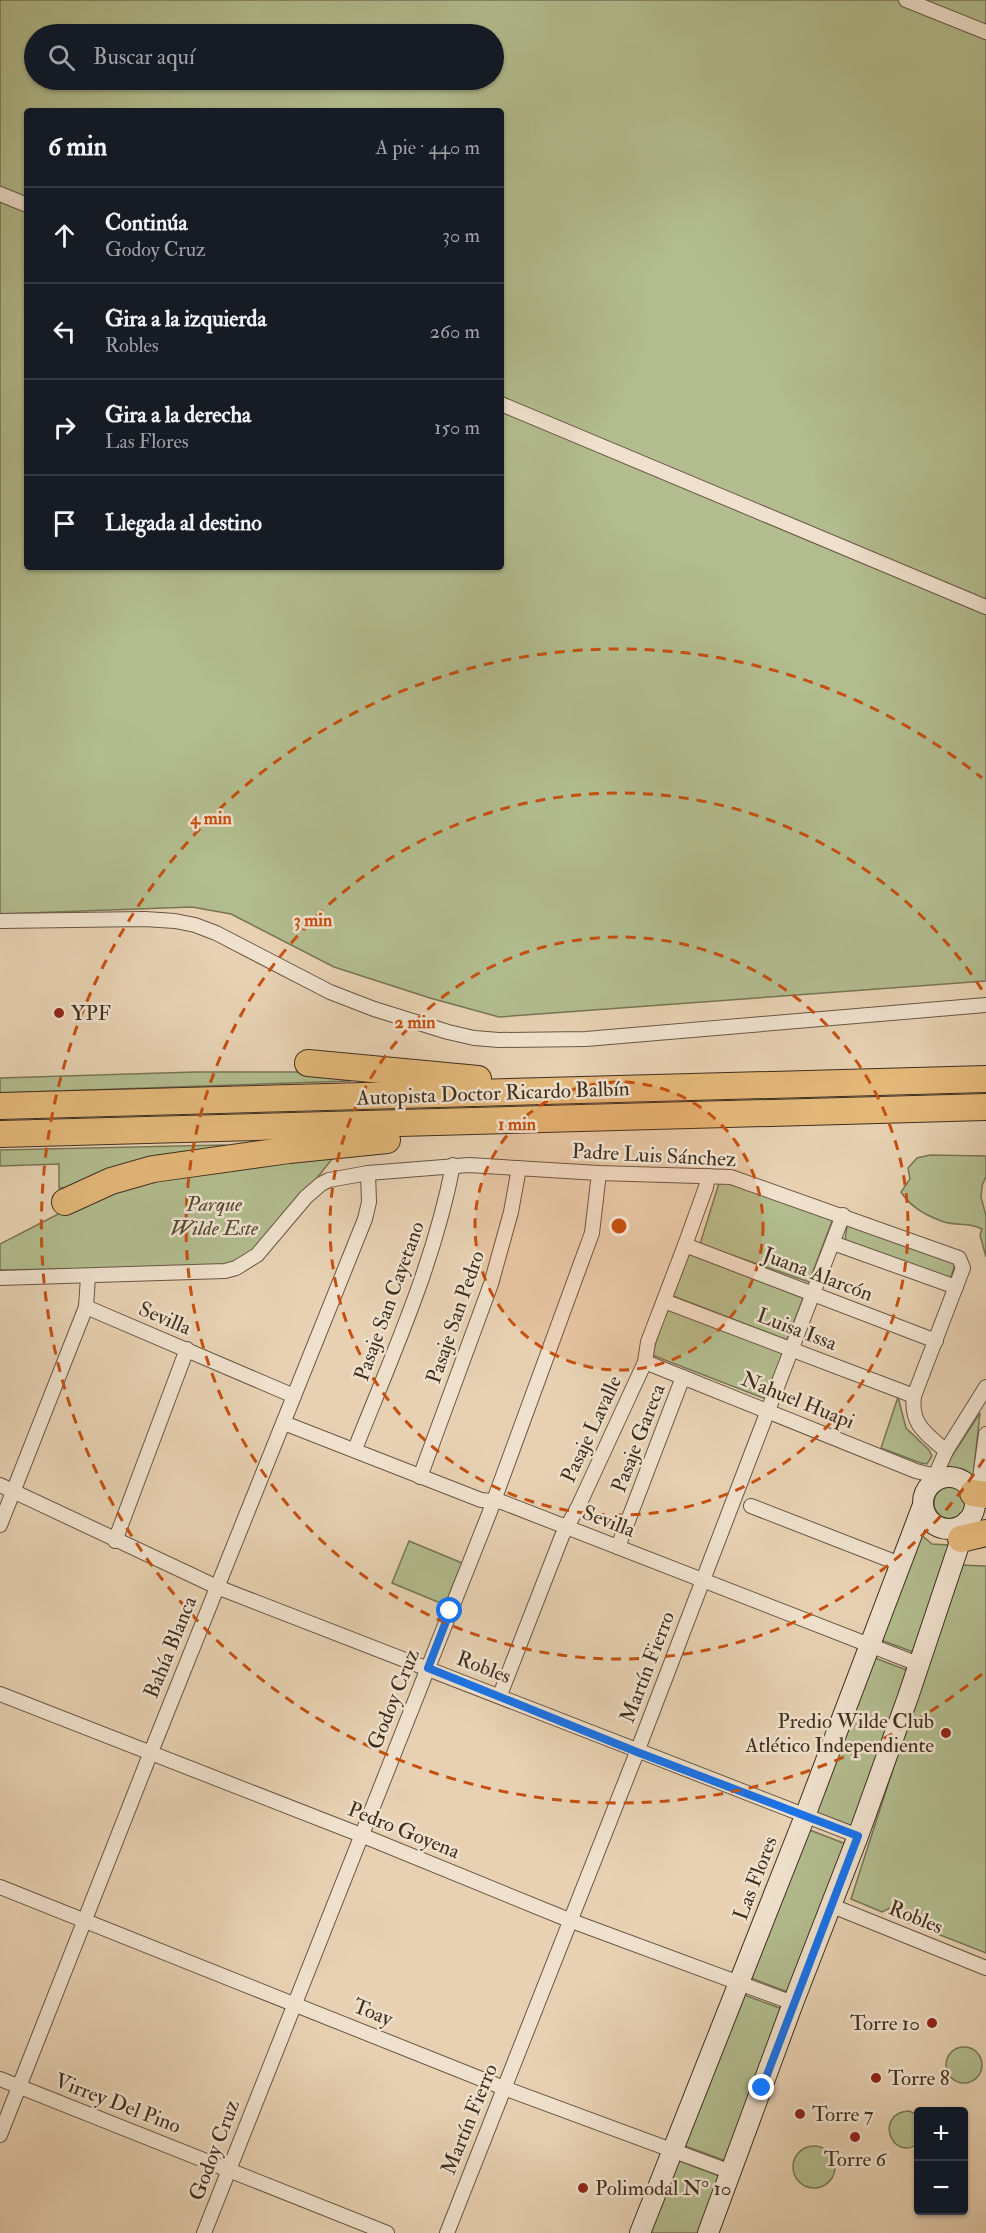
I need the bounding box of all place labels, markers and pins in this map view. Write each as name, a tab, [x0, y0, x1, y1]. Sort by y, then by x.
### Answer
place label: YPF	[71, 1000, 111, 1027]
marker: YPF	[52, 1006, 66, 1020]
centre of rings	[609, 1216, 629, 1236]
place label: Predio Wilde Club Atlético Independiente	[744, 1708, 934, 1759]
marker: Predio Wilde Club Atlético Independiente	[939, 1726, 953, 1740]
place label: Torre 10	[850, 2010, 920, 2037]
marker: Torre 10	[925, 2016, 939, 2030]
place label: Torre 8	[888, 2065, 950, 2092]
marker: Torre 8	[869, 2071, 883, 2085]
place label: Torre 7	[812, 2101, 874, 2128]
marker: Torre 7	[793, 2107, 807, 2121]
marker: Torre 6	[848, 2130, 862, 2144]
place label: Torre 6	[824, 2146, 888, 2173]
place label: Polimodal N° 10	[595, 2175, 732, 2202]
marker: Polimodal N° 10	[576, 2181, 590, 2195]

